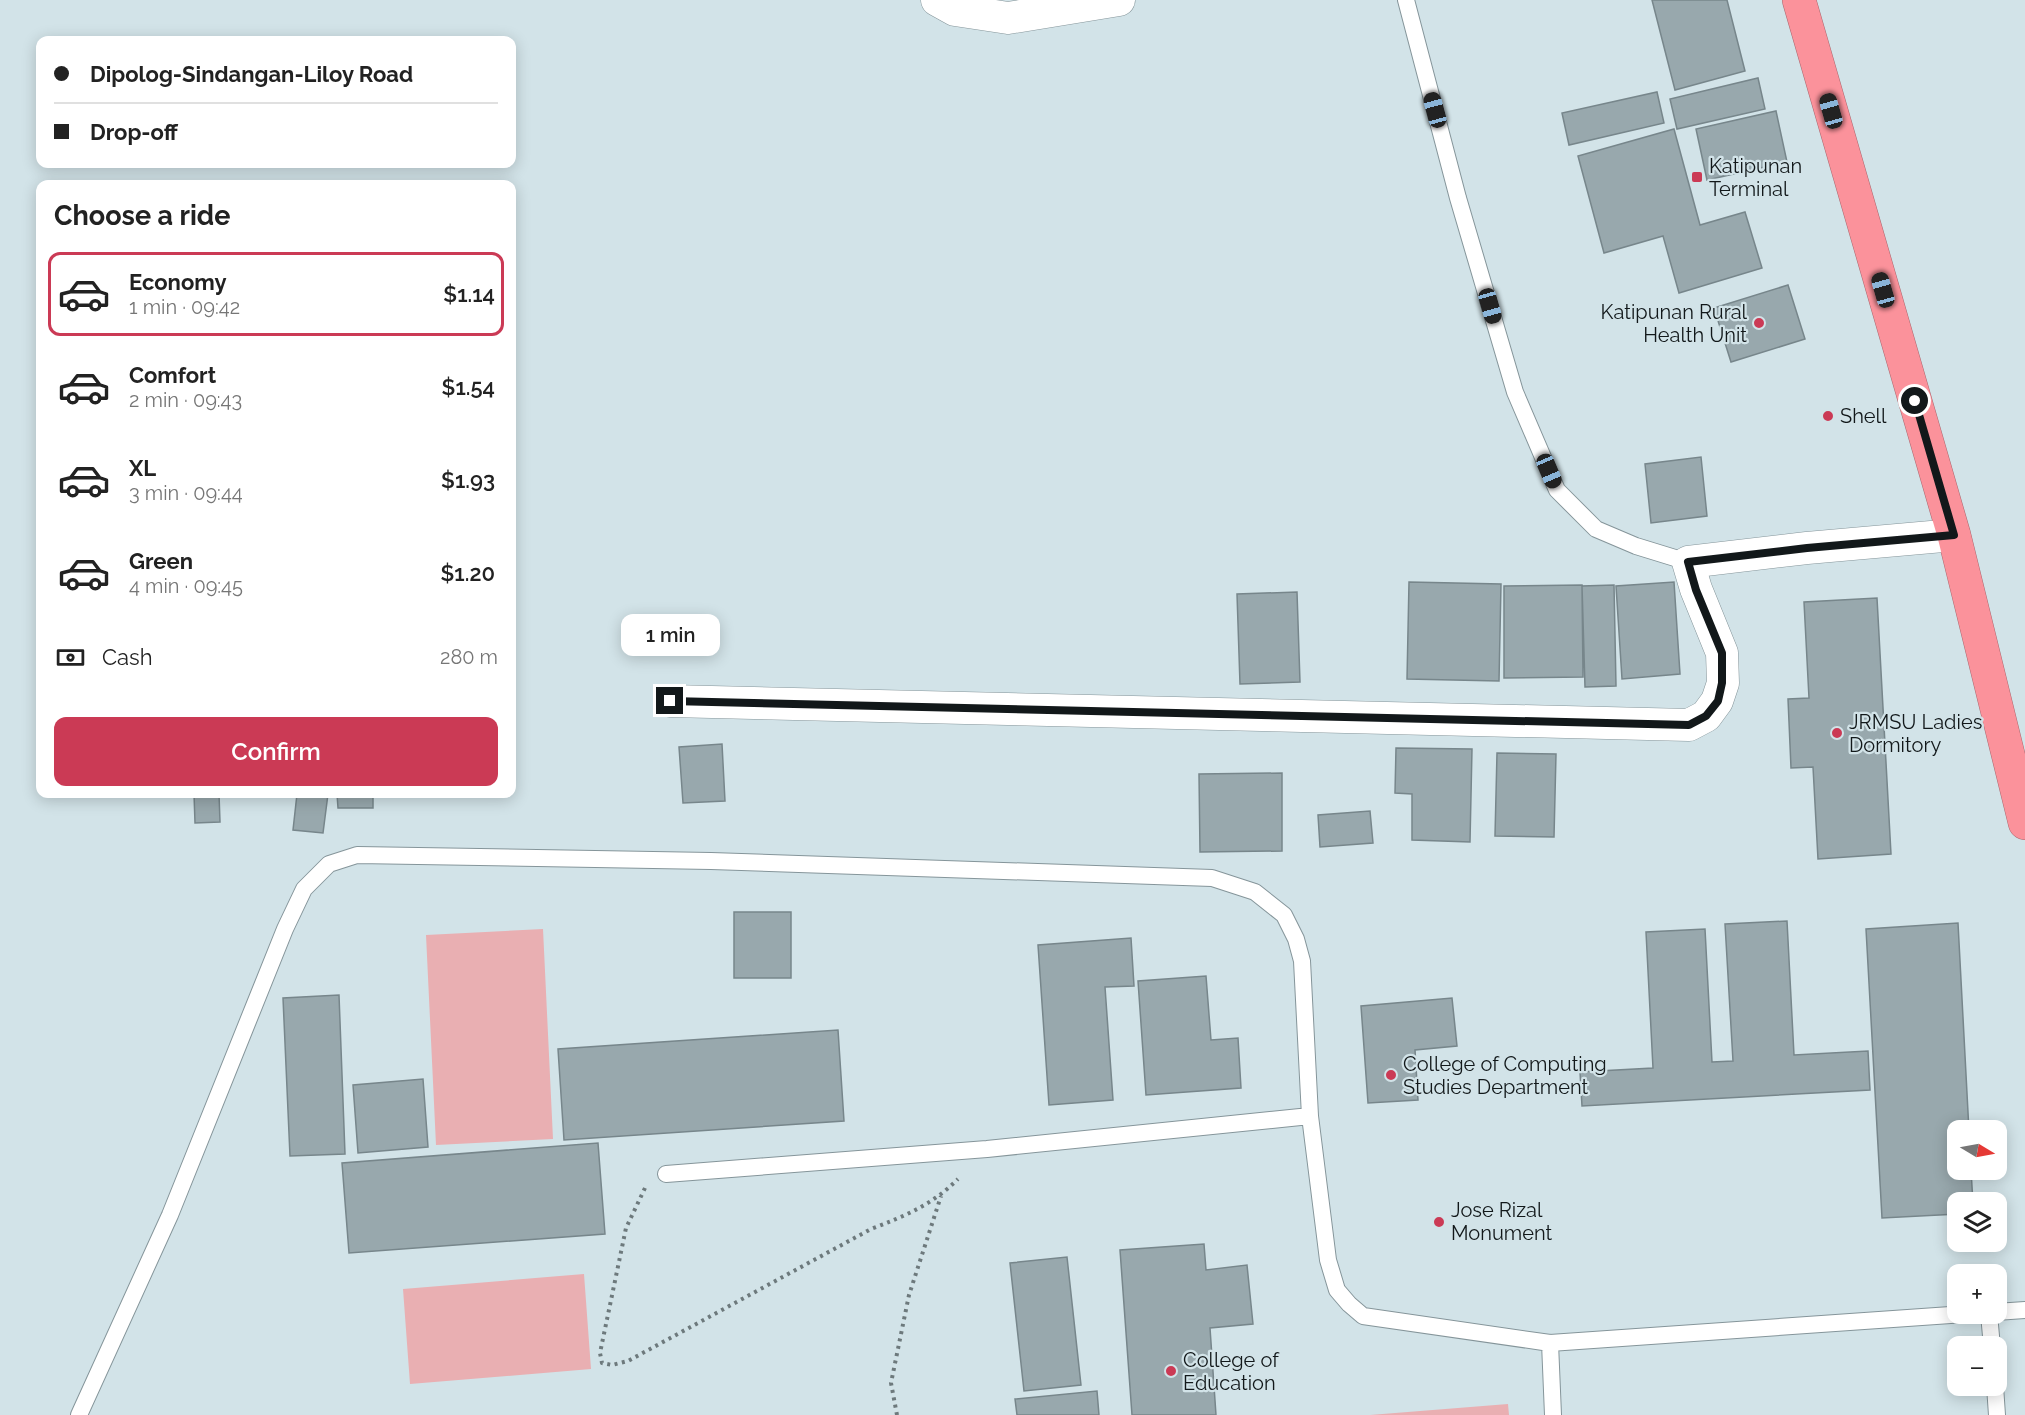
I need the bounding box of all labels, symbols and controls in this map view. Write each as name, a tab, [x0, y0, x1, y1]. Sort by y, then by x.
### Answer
text: Dipolog-Sindangan-Liloy Road	[90, 61, 413, 87]
car	[1422, 90, 1448, 130]
car	[1817, 91, 1845, 131]
text: Drop-off	[90, 119, 178, 145]
place label: Katipunan Terminal	[1709, 154, 1802, 201]
marker: Katipunan Terminal	[1690, 170, 1704, 184]
text: Choose a ride	[54, 200, 230, 231]
icon: car	[57, 267, 111, 321]
text: Economy	[129, 269, 227, 295]
car	[1869, 270, 1897, 310]
text: $1.14	[443, 281, 495, 307]
car	[1476, 286, 1504, 326]
text: 1 min · 09:42	[129, 295, 240, 319]
place label: Katipunan Rural Health Unit	[1601, 300, 1748, 347]
marker: Katipunan Rural Health Unit	[1752, 316, 1766, 330]
icon: car	[57, 360, 111, 414]
text: Comfort	[129, 362, 216, 388]
text: $1.54	[442, 374, 495, 400]
route start	[1901, 387, 1928, 414]
text: 2 min · 09:43	[129, 388, 242, 412]
place label: Shell	[1840, 404, 1887, 428]
marker: Shell	[1821, 409, 1835, 423]
car	[1534, 451, 1564, 491]
icon: car	[57, 453, 111, 507]
text: XL	[129, 455, 156, 481]
text: $1.93	[441, 467, 495, 493]
text: 3 min · 09:44	[129, 481, 243, 505]
icon: car	[57, 546, 111, 600]
text: Green	[129, 548, 193, 574]
text: $1.20	[441, 560, 495, 586]
text: 4 min · 09:45	[129, 574, 243, 598]
callout: 1 min	[620, 614, 720, 656]
text: 1 min	[646, 623, 695, 647]
icon: cash	[54, 641, 87, 674]
text: Cash	[102, 644, 153, 670]
text: 280 m	[440, 645, 498, 669]
route end	[656, 687, 683, 714]
place label: JRMSU Ladies Dormitory	[1849, 710, 1982, 757]
button: Confirm	[54, 717, 498, 786]
marker: JRMSU Ladies Dormitory	[1830, 726, 1844, 740]
place label: College of Computing Studies Department	[1403, 1052, 1607, 1099]
marker: College of Computing Studies Department	[1384, 1068, 1398, 1082]
north arrow	[1947, 1120, 2007, 1180]
map controls	[1947, 1120, 2007, 1396]
button: layers	[1947, 1192, 2007, 1252]
place label: Jose Rizal Monument	[1451, 1198, 1552, 1245]
marker: Jose Rizal Monument	[1432, 1215, 1446, 1229]
button: +	[1947, 1264, 2007, 1324]
button: −	[1947, 1336, 2007, 1396]
place label: College of Education	[1183, 1348, 1280, 1395]
marker: College of Education	[1164, 1364, 1178, 1378]

